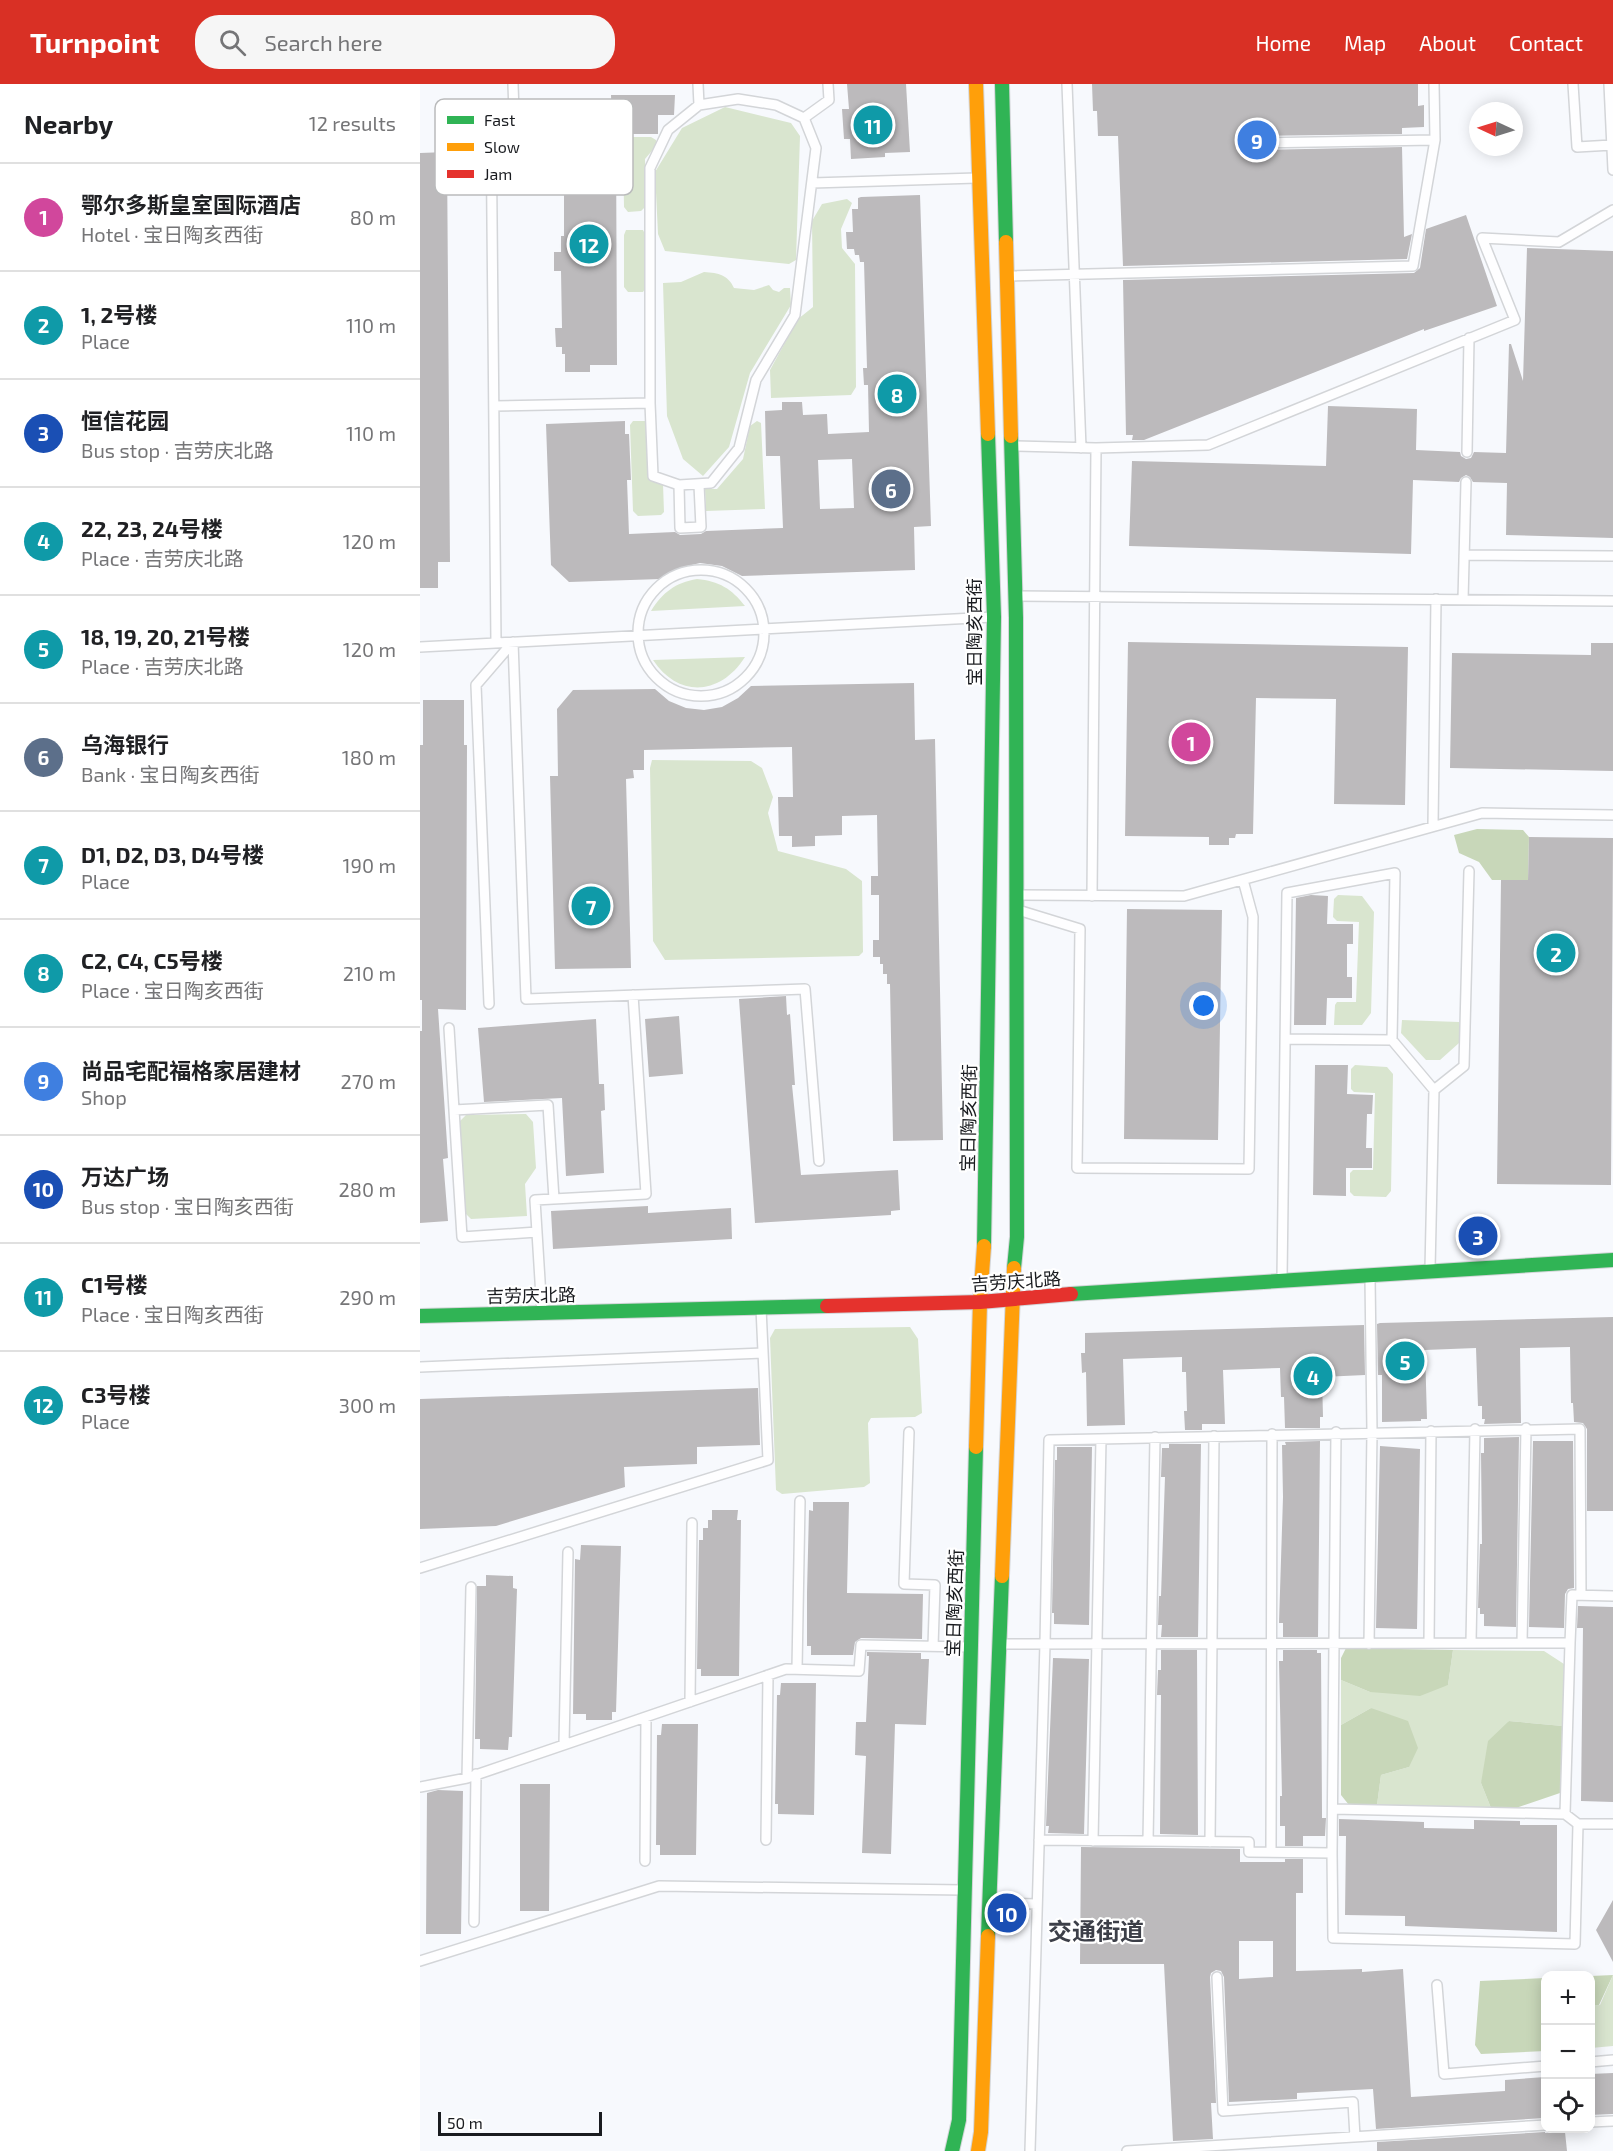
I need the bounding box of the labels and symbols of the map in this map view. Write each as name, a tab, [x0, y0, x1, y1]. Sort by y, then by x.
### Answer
legend	[435, 99, 633, 195]
pin: 11	[854, 102, 892, 147]
north arrow	[1469, 102, 1523, 156]
text: Fast	[484, 110, 515, 129]
pin: 9	[1238, 118, 1276, 162]
text: Slow	[484, 137, 520, 156]
text: Jam	[484, 164, 512, 183]
pin: 12	[570, 222, 608, 266]
pin: 8	[878, 372, 916, 416]
pin: 6	[872, 466, 910, 512]
street label: 宝日陶亥西街	[963, 578, 985, 686]
pin: 1	[1172, 720, 1210, 764]
pin: 7	[572, 884, 610, 928]
pin: 2	[1536, 930, 1576, 976]
your location	[1189, 991, 1218, 1020]
street label: 宝日陶亥西街	[956, 1064, 980, 1172]
pin: 3	[1458, 1214, 1498, 1258]
street label: 吉劳庆北路	[970, 1267, 1062, 1295]
street label: 吉劳庆北路	[486, 1283, 576, 1307]
pin: 5	[1386, 1338, 1424, 1384]
pin: 4	[1294, 1354, 1332, 1398]
street label: 宝日陶亥西街	[941, 1549, 967, 1657]
pin: 10	[988, 1890, 1026, 1936]
district label: 交通街道	[1048, 1916, 1144, 1945]
scale bar	[438, 2109, 602, 2136]

